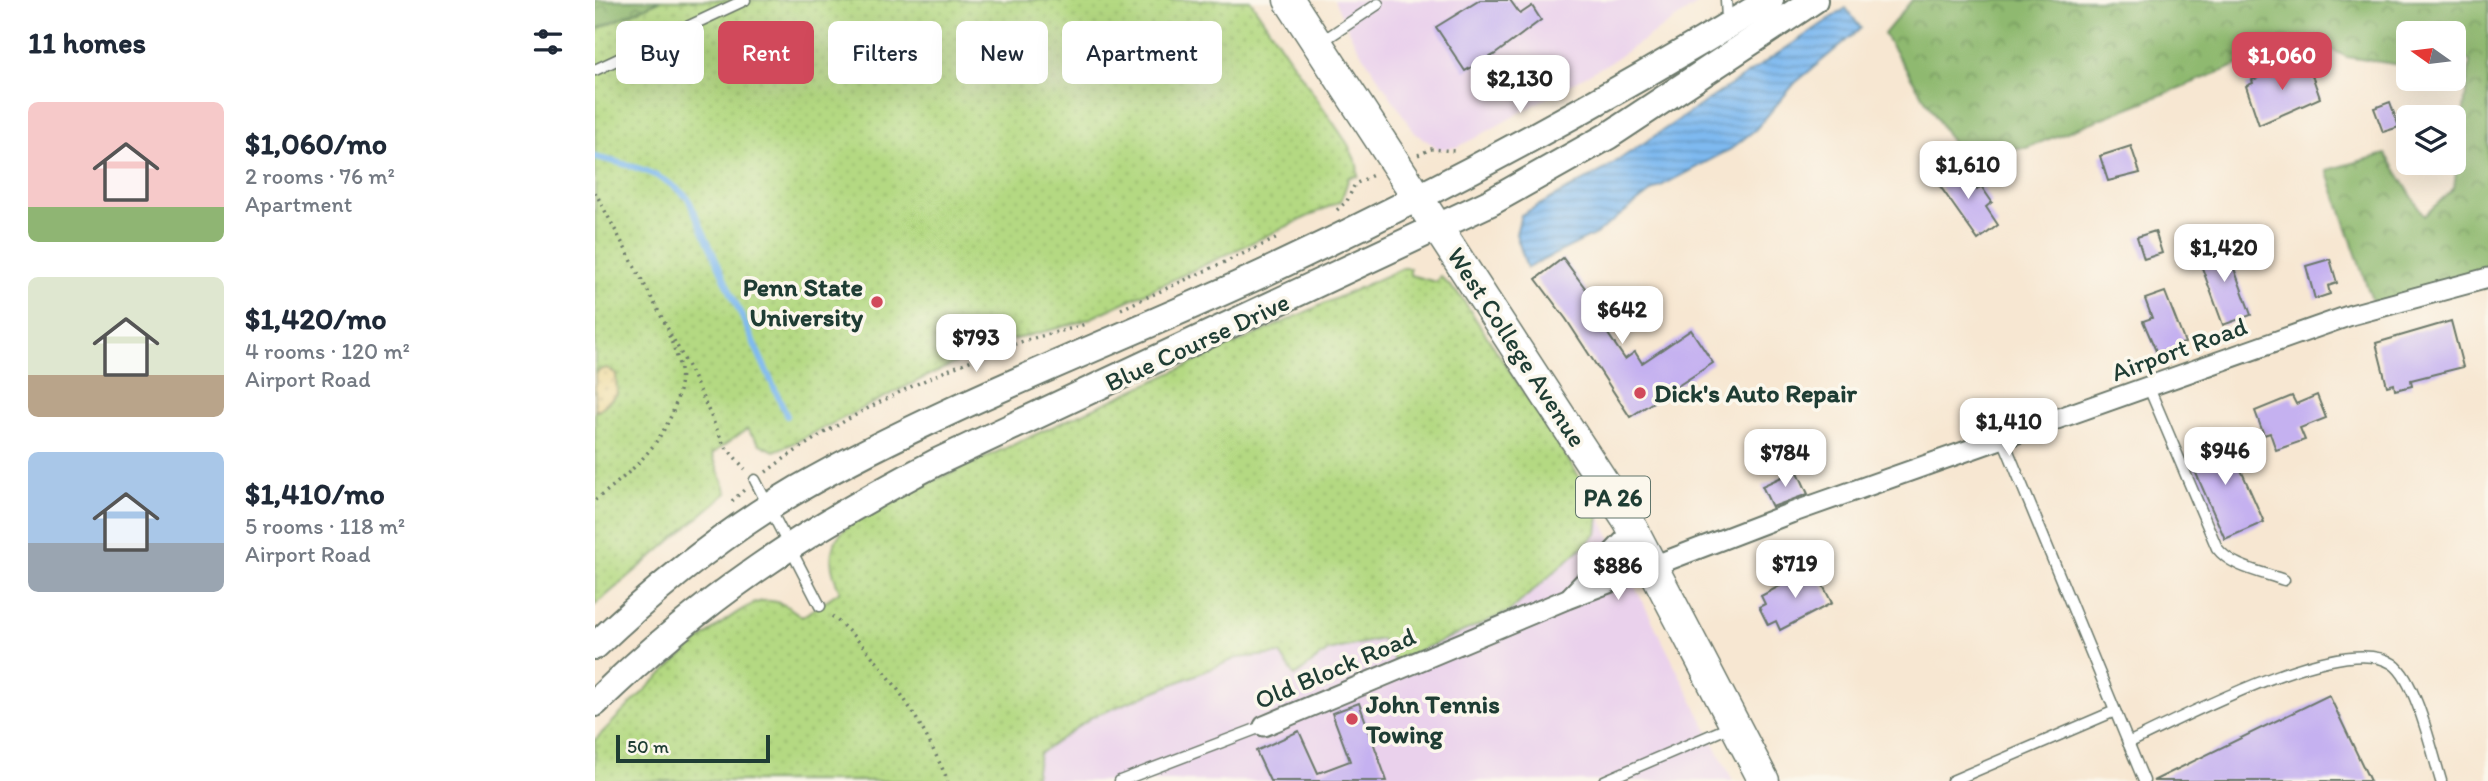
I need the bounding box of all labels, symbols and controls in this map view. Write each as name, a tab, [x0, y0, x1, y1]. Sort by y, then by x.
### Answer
chip: Buy	[616, 21, 704, 84]
chip: Rent	[718, 21, 814, 84]
chip: Filters	[828, 21, 942, 84]
chip: New	[956, 21, 1048, 84]
chip: Apartment	[1062, 21, 1222, 84]
north arrow	[2396, 21, 2466, 91]
map controls	[2396, 21, 2466, 175]
icon: filters	[529, 23, 567, 61]
text: 11 homes	[28, 24, 146, 61]
pin: $1,060	[2225, 32, 2339, 92]
text: $1,060	[2248, 41, 2316, 69]
pin: $2,130	[1463, 55, 1577, 115]
text: $2,130	[1487, 64, 1553, 92]
button: layers	[2396, 105, 2466, 175]
text: $1,060/mo	[245, 125, 387, 162]
icon: home	[84, 130, 168, 214]
pin: $1,610	[1911, 142, 2025, 201]
text: $1,610	[1936, 150, 2000, 178]
text: 2 rooms · 76 m²	[245, 162, 395, 190]
text: Apartment	[245, 190, 352, 218]
pin: $1,420	[2167, 224, 2281, 284]
text: $1,420	[2190, 233, 2258, 261]
street label: West College Avenue	[1440, 241, 1594, 453]
place label: Penn State University	[743, 271, 864, 333]
street label: Blue Course Drive	[1100, 285, 1294, 399]
pin: $642	[1581, 286, 1663, 346]
marker: Penn State University	[869, 294, 885, 310]
text: $642	[1597, 295, 1647, 323]
text: $1,420/mo	[245, 300, 387, 337]
icon: home	[84, 305, 168, 389]
street label: Airport Road	[2107, 310, 2251, 388]
pin: $793	[935, 314, 1017, 374]
text: $793	[952, 323, 1000, 351]
text: 4 rooms · 120 m²	[245, 337, 410, 365]
text: Airport Road	[245, 365, 371, 393]
place label: Dick's Auto Repair	[1654, 377, 1858, 409]
marker: Dick's Auto Repair	[1632, 385, 1648, 401]
pin: $1,410	[1952, 398, 2066, 458]
text: $1,410	[1976, 407, 2042, 435]
pin: $946	[2184, 428, 2266, 487]
pin: $784	[1744, 430, 1826, 489]
text: $946	[2200, 436, 2250, 464]
text: $784	[1760, 438, 1810, 466]
text: $1,410/mo	[245, 475, 385, 512]
road number: PA 26	[1576, 476, 1650, 518]
icon: home	[84, 480, 168, 564]
text: 5 rooms · 118 m²	[245, 512, 405, 540]
text: Airport Road	[245, 540, 371, 568]
pin: $719	[1754, 540, 1836, 600]
pin: $886	[1577, 542, 1659, 602]
text: $719	[1772, 549, 1818, 577]
text: $886	[1593, 551, 1643, 579]
street label: Old Block Road	[1250, 620, 1420, 716]
place label: John Tennis Towing	[1365, 688, 1500, 750]
marker: John Tennis Towing	[1344, 711, 1360, 727]
scale bar	[616, 732, 770, 764]
text: 50 m	[627, 735, 669, 758]

